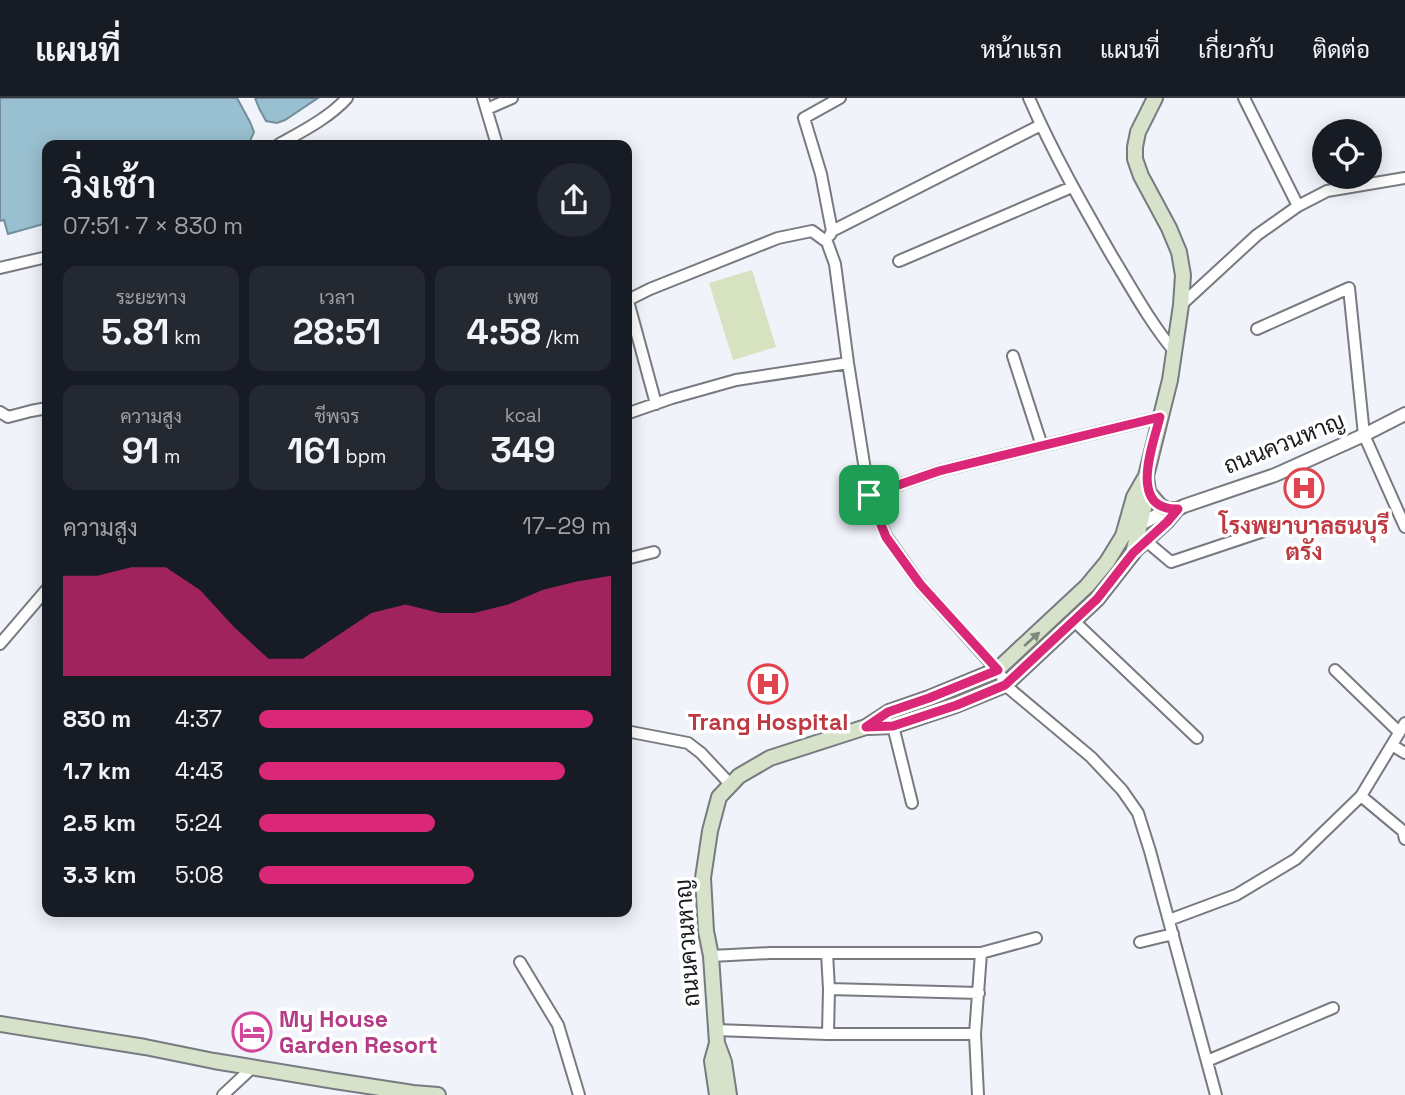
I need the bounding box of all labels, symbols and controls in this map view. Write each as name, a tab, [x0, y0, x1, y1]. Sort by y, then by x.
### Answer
text: แผนที่	[35, 29, 121, 71]
text: หน้าแรก	[981, 34, 1062, 65]
text: แผนที่	[1100, 34, 1160, 65]
text: เกี่ยวกับ	[1198, 34, 1275, 65]
text: ติดต่อ	[1313, 34, 1370, 65]
map controls	[1312, 119, 1382, 189]
button: locate	[1312, 119, 1382, 189]
text: วิ่งเช้า	[63, 161, 156, 209]
button: share	[537, 163, 611, 237]
text: 07:51 · 7 × 830 m	[63, 211, 243, 241]
text: ระยะทาง	[116, 285, 186, 310]
text: เวลา	[319, 285, 355, 310]
text: เพซ	[507, 285, 539, 310]
text: 5.81	[101, 310, 169, 354]
text: 28:51	[293, 310, 381, 354]
text: 4:58	[466, 310, 541, 354]
text: km	[169, 325, 201, 350]
text: /km	[541, 325, 580, 350]
text: kcal	[505, 403, 541, 428]
text: ความสูง	[120, 404, 182, 429]
text: ชีพจร	[315, 404, 359, 429]
street label: ถนนควนหาญ	[1219, 405, 1349, 481]
text: 349	[490, 428, 556, 472]
text: 91	[122, 429, 159, 473]
text: 161	[288, 429, 341, 473]
text: m	[159, 444, 180, 469]
text: bpm	[341, 444, 386, 469]
pin	[839, 465, 899, 525]
hospital icon: โรงพยาบาลธนบุรี ตรัง	[1283, 467, 1325, 509]
icon: arrive	[850, 476, 888, 514]
place label: โรงพยาบาลธนบุรี ตรัง	[1217, 510, 1389, 567]
text: 17–29 m	[522, 511, 611, 541]
text: ความสูง	[63, 513, 138, 543]
one-way arrow	[1023, 631, 1040, 647]
hospital icon: Trang Hospital	[747, 663, 789, 705]
text: 830 m	[63, 704, 131, 734]
text: 4:37	[175, 704, 222, 734]
place label: Trang Hospital	[688, 707, 848, 737]
text: 1.7 km	[63, 756, 131, 786]
text: 4:43	[175, 756, 223, 786]
text: 2.5 km	[63, 808, 136, 838]
text: 5:24	[175, 808, 222, 838]
text: 3.3 km	[63, 860, 136, 890]
text: 5:08	[175, 860, 224, 890]
street label: ถนนควนหาญ	[668, 878, 706, 1008]
place label: My House Garden Resort	[279, 1004, 438, 1060]
hotel icon: My House Garden Resort	[231, 1011, 273, 1053]

